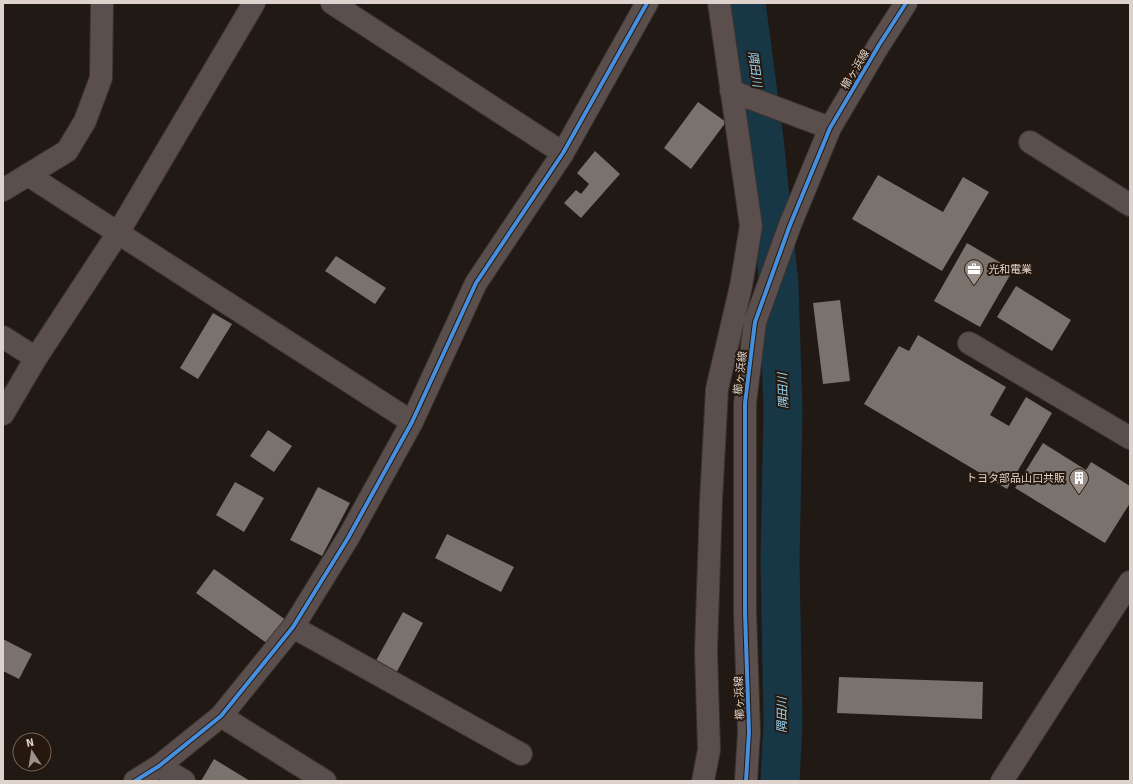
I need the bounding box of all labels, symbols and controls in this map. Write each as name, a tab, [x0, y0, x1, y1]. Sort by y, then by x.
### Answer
street label: 櫛ヶ浜線	[839, 47, 872, 91]
water label: 隅田川	[745, 50, 765, 90]
office icon: 光和電業	[963, 258, 985, 286]
place label: 光和電業	[988, 263, 1032, 276]
street label: 櫛ヶ浜線	[731, 350, 750, 396]
water label: 隅田川	[775, 371, 792, 409]
building icon: トヨタ部品山口共販	[1068, 467, 1090, 495]
place label: トヨタ部品山口共販	[966, 472, 1065, 485]
street label: 櫛ヶ浜線	[732, 676, 747, 720]
water label: 隅田川	[775, 695, 790, 733]
north arrow	[12, 732, 52, 772]
text: N	[25, 736, 35, 750]

